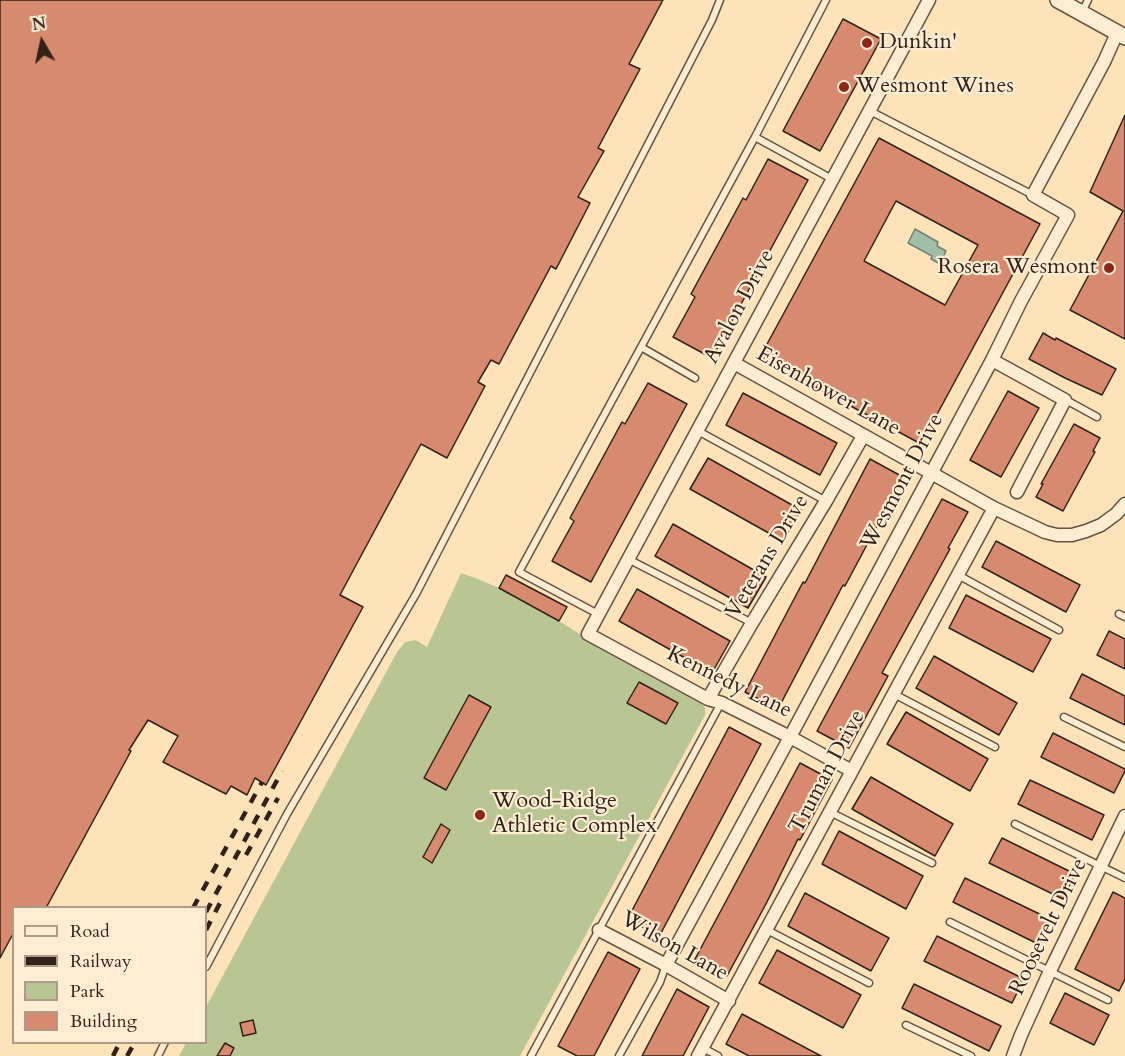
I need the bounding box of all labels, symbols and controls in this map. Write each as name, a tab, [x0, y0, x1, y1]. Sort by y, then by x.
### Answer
north arrow	[12, 12, 72, 72]
text: N	[31, 12, 48, 36]
place label: Dunkin'	[879, 30, 957, 56]
marker: Dunkin'	[860, 36, 874, 50]
place label: Wesmont Wines	[856, 74, 1014, 100]
marker: Wesmont Wines	[837, 80, 851, 94]
street label: Avalon Drive	[699, 245, 781, 369]
place label: Rosera Wesmont	[937, 255, 1097, 281]
marker: Rosera Wesmont	[1102, 261, 1116, 275]
street label: Eisenhower Lane	[751, 342, 905, 442]
street label: Wesmont Drive	[856, 409, 950, 555]
street label: Veterans Drive	[721, 490, 815, 624]
street label: Kennedy Lane	[662, 641, 796, 725]
street label: Truman Drive	[784, 706, 872, 838]
place label: Wood-Ridge Athletic Complex	[492, 789, 657, 840]
marker: Wood-Ridge Athletic Complex	[473, 808, 487, 822]
street label: Roosevelt Drive	[1004, 854, 1094, 1000]
legend	[12, 906, 207, 1044]
street label: Wilson Lane	[616, 907, 732, 987]
text: Road	[70, 919, 110, 944]
text: Railway	[70, 949, 132, 974]
text: Park	[70, 979, 105, 1004]
text: Building	[70, 1009, 137, 1034]

